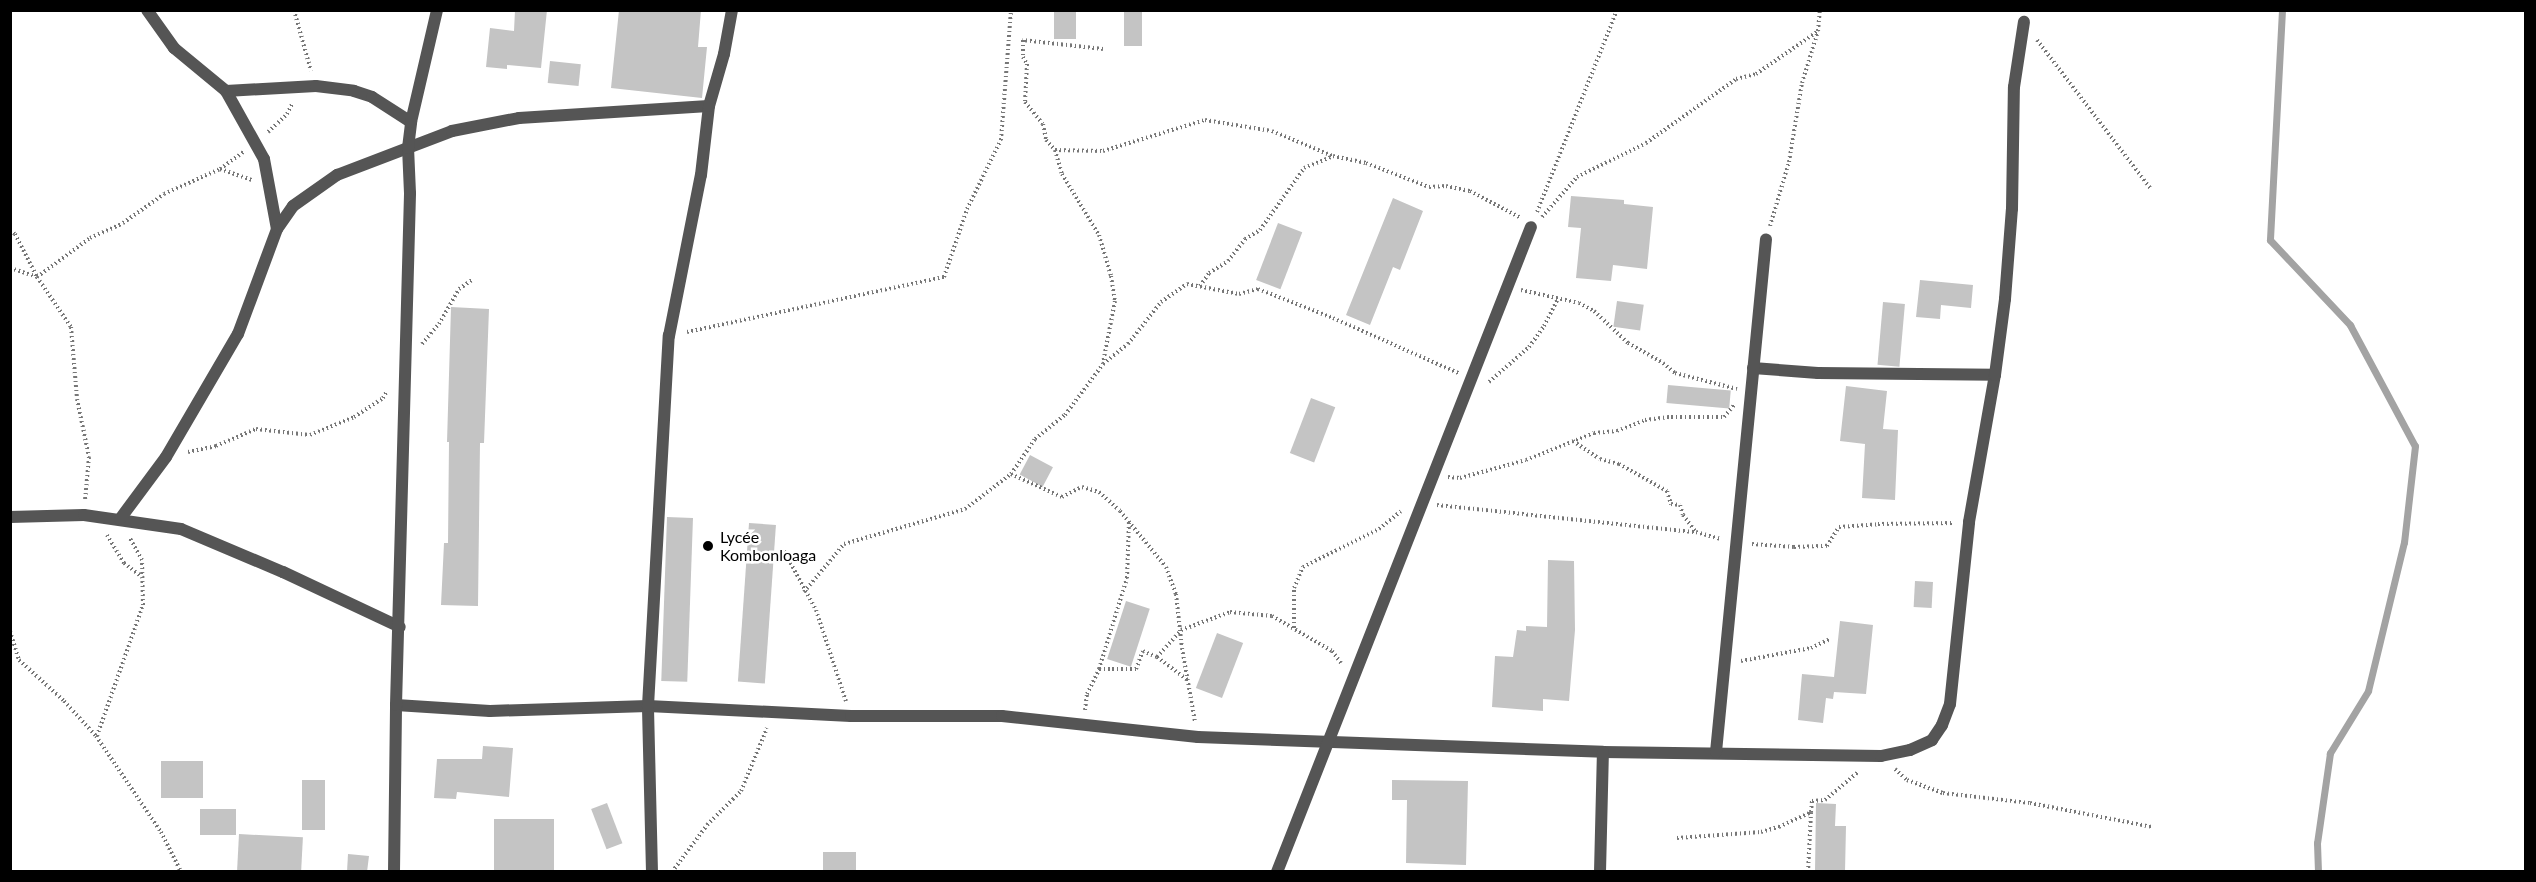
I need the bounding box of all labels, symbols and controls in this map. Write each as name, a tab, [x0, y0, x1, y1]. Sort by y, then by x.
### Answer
place label: Lycée Kombonloaga	[720, 527, 816, 565]
marker: Lycée Kombonloaga	[701, 539, 715, 553]

